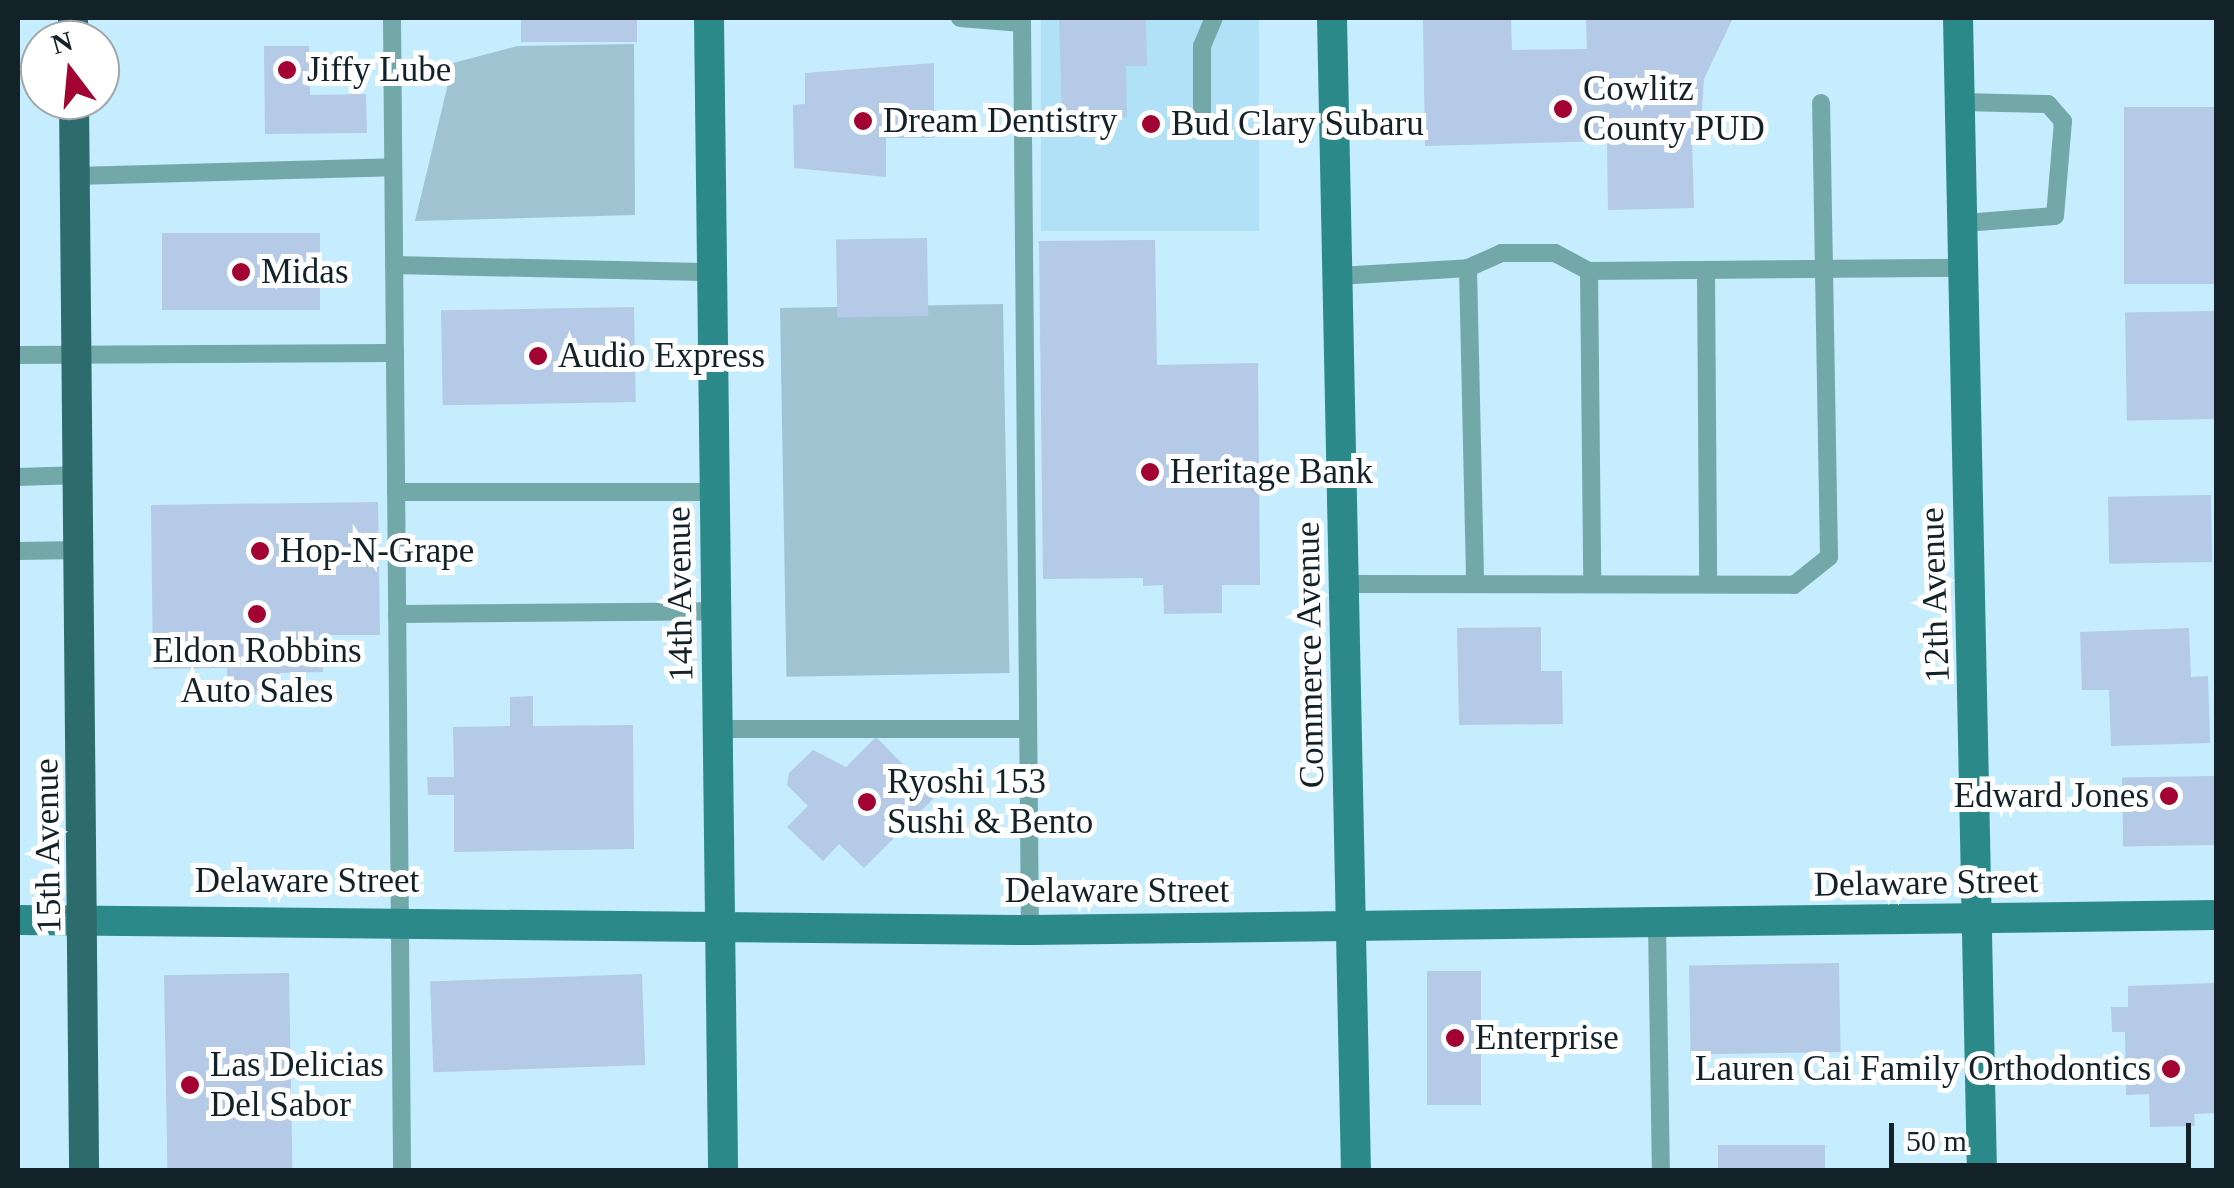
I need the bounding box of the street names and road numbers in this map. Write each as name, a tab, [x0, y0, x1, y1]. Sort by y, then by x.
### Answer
street label: 14th Avenue	[657, 505, 703, 683]
street label: 12th Avenue	[1911, 506, 1959, 684]
street label: Commerce Avenue	[1287, 520, 1333, 790]
street label: 15th Avenue	[25, 757, 71, 935]
street label: Delaware Street	[195, 860, 419, 902]
street label: Delaware Street	[1813, 860, 2039, 906]
street label: Delaware Street	[1005, 870, 1229, 912]

